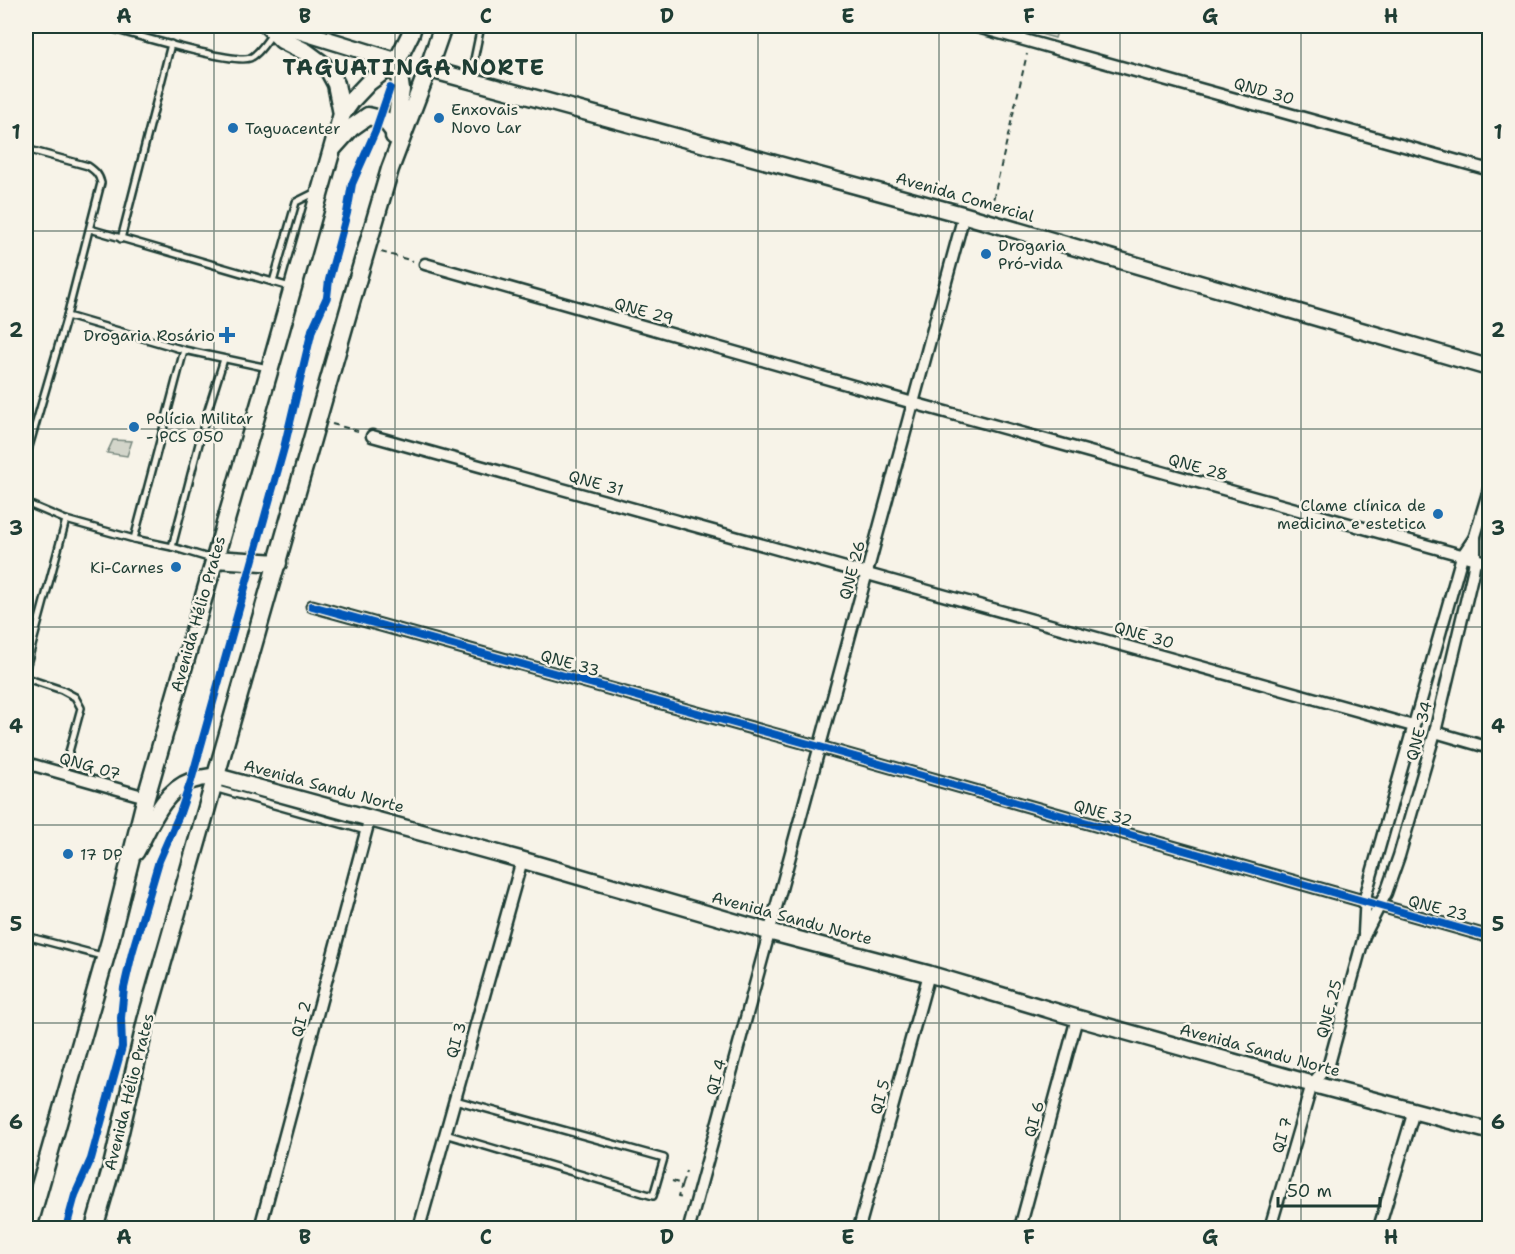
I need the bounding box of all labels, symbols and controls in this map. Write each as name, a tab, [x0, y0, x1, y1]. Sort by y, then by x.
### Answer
text: A	[116, 3, 132, 29]
text: B	[299, 3, 311, 29]
text: C	[480, 3, 492, 29]
text: D	[660, 3, 674, 29]
text: E	[841, 3, 855, 29]
text: F	[1023, 3, 1035, 29]
text: G	[1202, 3, 1218, 29]
text: H	[1384, 3, 1398, 29]
district label: TAGUATINGA NORTE	[282, 53, 546, 82]
street label: QND 30	[1231, 72, 1297, 110]
place label: Enxovais Novo Lar	[451, 99, 522, 138]
marker: Enxovais Novo Lar	[432, 111, 446, 125]
place label: Taguacenter	[245, 118, 341, 139]
text: 1	[11, 119, 21, 145]
text: 1	[1493, 119, 1503, 145]
marker: Taguacenter	[226, 121, 240, 135]
street label: Avenida Comercial	[893, 167, 1037, 227]
place label: Drogaria Pró-vida	[998, 235, 1066, 274]
marker: Drogaria Pró-vida	[979, 247, 993, 261]
street label: QNE 29	[612, 293, 676, 329]
text: 2	[9, 317, 23, 343]
text: 2	[1491, 317, 1505, 343]
place label: Drogaria Rosário	[83, 325, 215, 346]
marker: Drogaria Rosário	[220, 328, 234, 342]
place label: Polícia Militar - PCS 050	[146, 408, 253, 447]
marker: Polícia Militar - PCS 050	[127, 420, 141, 434]
street label: QNE 28	[1166, 448, 1230, 486]
street label: QNE 31	[566, 465, 626, 501]
place label: Clame clínica de medicina e estetica	[1277, 495, 1426, 534]
marker: Clame clínica de medicina e estetica	[1431, 507, 1445, 521]
text: 3	[9, 515, 23, 541]
text: 3	[1491, 515, 1505, 541]
street label: Avenida Hélio Prates	[166, 534, 230, 694]
street label: QNE 26	[834, 538, 870, 602]
place label: Ki-Carnes	[90, 557, 164, 578]
marker: Ki-Carnes	[169, 560, 183, 574]
street label: QNE 30	[1112, 616, 1176, 654]
street label: QNE 33	[538, 645, 602, 681]
street label: QNE 34	[1401, 699, 1437, 763]
text: 4	[9, 713, 23, 739]
text: 4	[1491, 713, 1505, 739]
street label: QNG 07	[57, 747, 123, 785]
street label: Avenida Sandu Norte	[241, 754, 407, 818]
street label: QNE 32	[1071, 795, 1135, 831]
place label: 17 DP	[80, 844, 123, 865]
marker: 17 DP	[61, 847, 75, 861]
street label: Avenida Sandu Norte	[709, 886, 875, 950]
street label: QNE 23	[1406, 890, 1470, 926]
text: 5	[10, 911, 22, 937]
text: 5	[1492, 911, 1504, 937]
street label: QNE 25	[1311, 977, 1347, 1041]
street label: QI 2	[286, 999, 316, 1039]
street label: Avenida Hélio Prates	[99, 1011, 159, 1173]
street label: Avenida Sandu Norte	[1177, 1018, 1343, 1082]
street label: QI 3	[441, 1019, 471, 1061]
street label: QI 4	[701, 1057, 731, 1097]
street label: QI 5	[865, 1077, 895, 1117]
street label: QI 6	[1019, 1099, 1049, 1139]
text: 6	[9, 1109, 23, 1135]
text: 6	[1491, 1109, 1505, 1135]
street label: QI 7	[1267, 1114, 1297, 1156]
scale bar	[1278, 1170, 1380, 1208]
text: 50 m	[1287, 1179, 1332, 1203]
text: A	[116, 1224, 132, 1250]
text: B	[299, 1224, 311, 1250]
text: C	[480, 1224, 492, 1250]
text: D	[660, 1224, 674, 1250]
text: E	[841, 1224, 855, 1250]
text: F	[1023, 1224, 1035, 1250]
text: G	[1202, 1224, 1218, 1250]
text: H	[1384, 1224, 1398, 1250]

